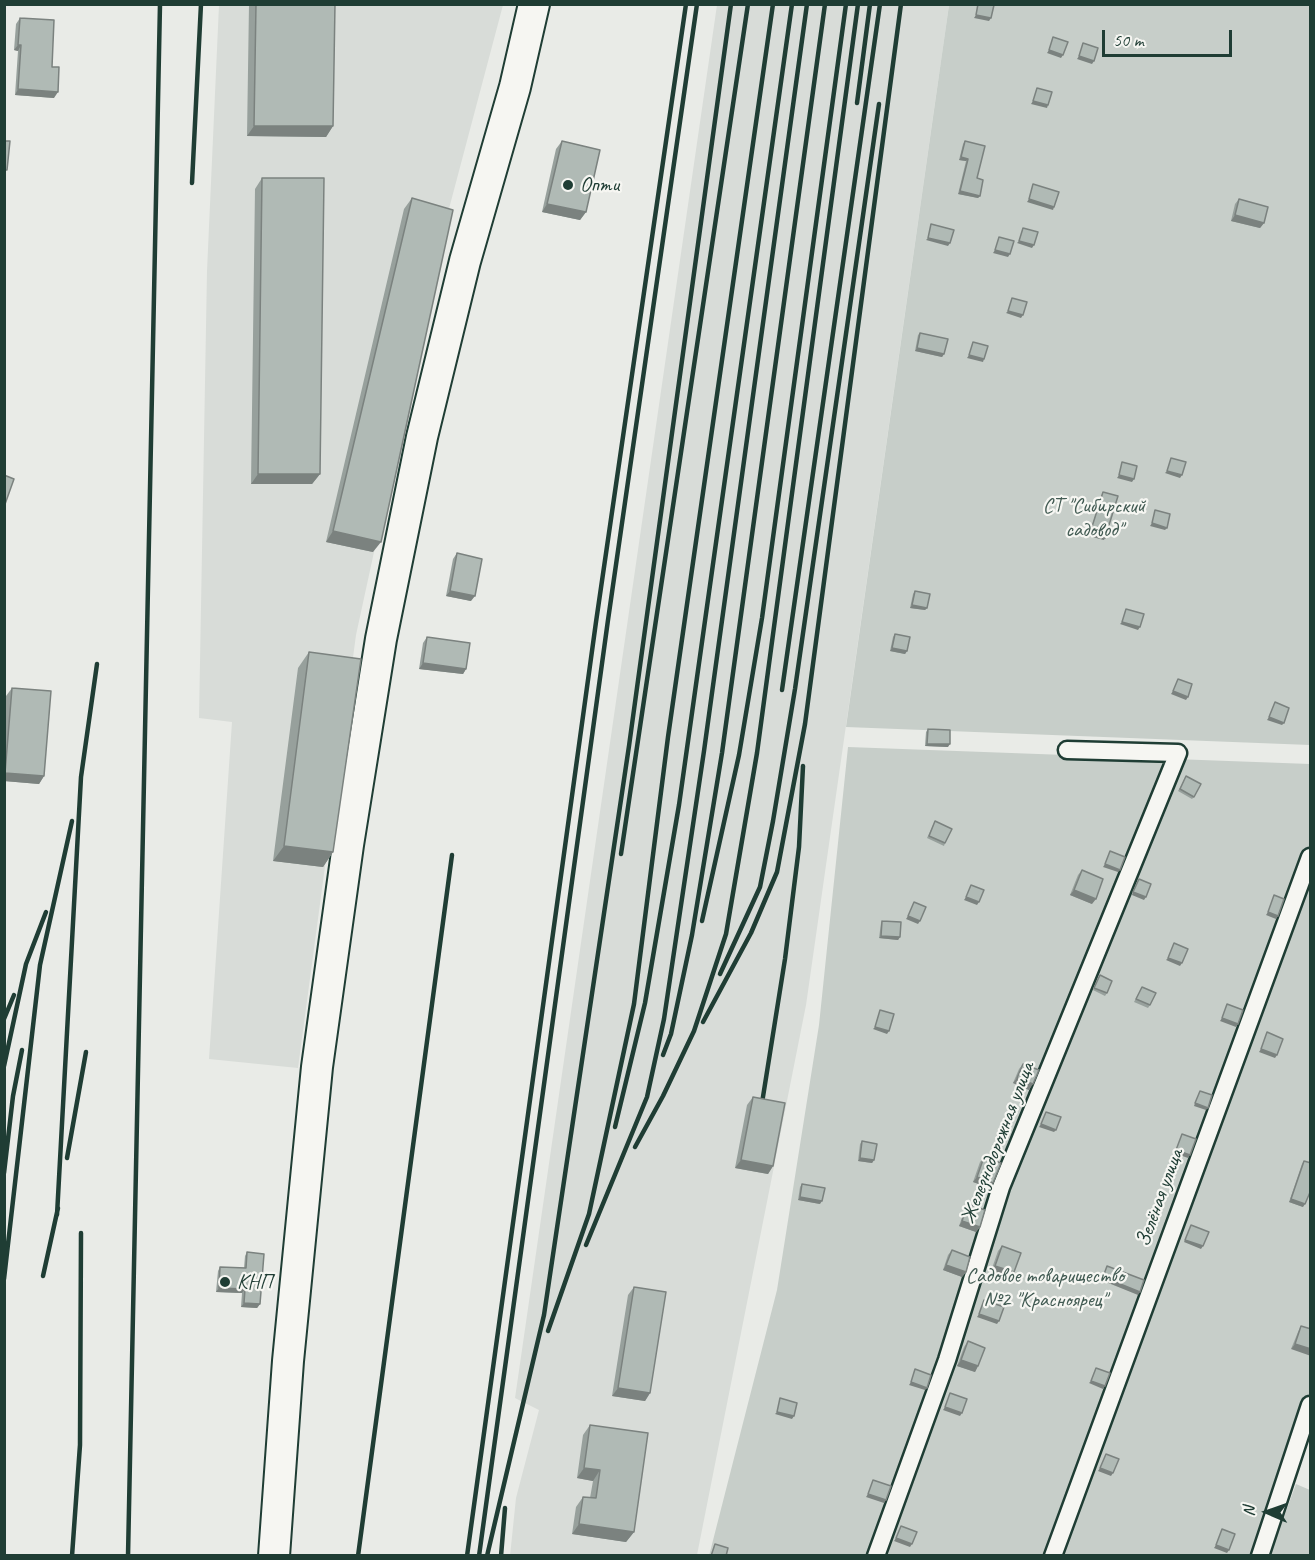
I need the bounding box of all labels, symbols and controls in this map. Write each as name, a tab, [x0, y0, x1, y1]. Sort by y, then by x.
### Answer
scale bar	[1105, 18, 1236, 56]
text: 50 m	[1113, 29, 1144, 51]
place label: Опти	[580, 172, 619, 198]
marker: Опти	[561, 178, 575, 192]
park label: СТ "Сибирский садовод"	[1043, 493, 1145, 543]
street label: Железнодорожная улица	[956, 1059, 1040, 1227]
street label: Зелёная улица	[1131, 1146, 1189, 1250]
park label: Садовое товарищество №2 "Красноярец"	[966, 1263, 1124, 1313]
place label: КНП	[237, 1269, 272, 1295]
marker: КНП	[218, 1275, 232, 1289]
north arrow	[1237, 1482, 1297, 1542]
text: N	[1239, 1506, 1259, 1517]

